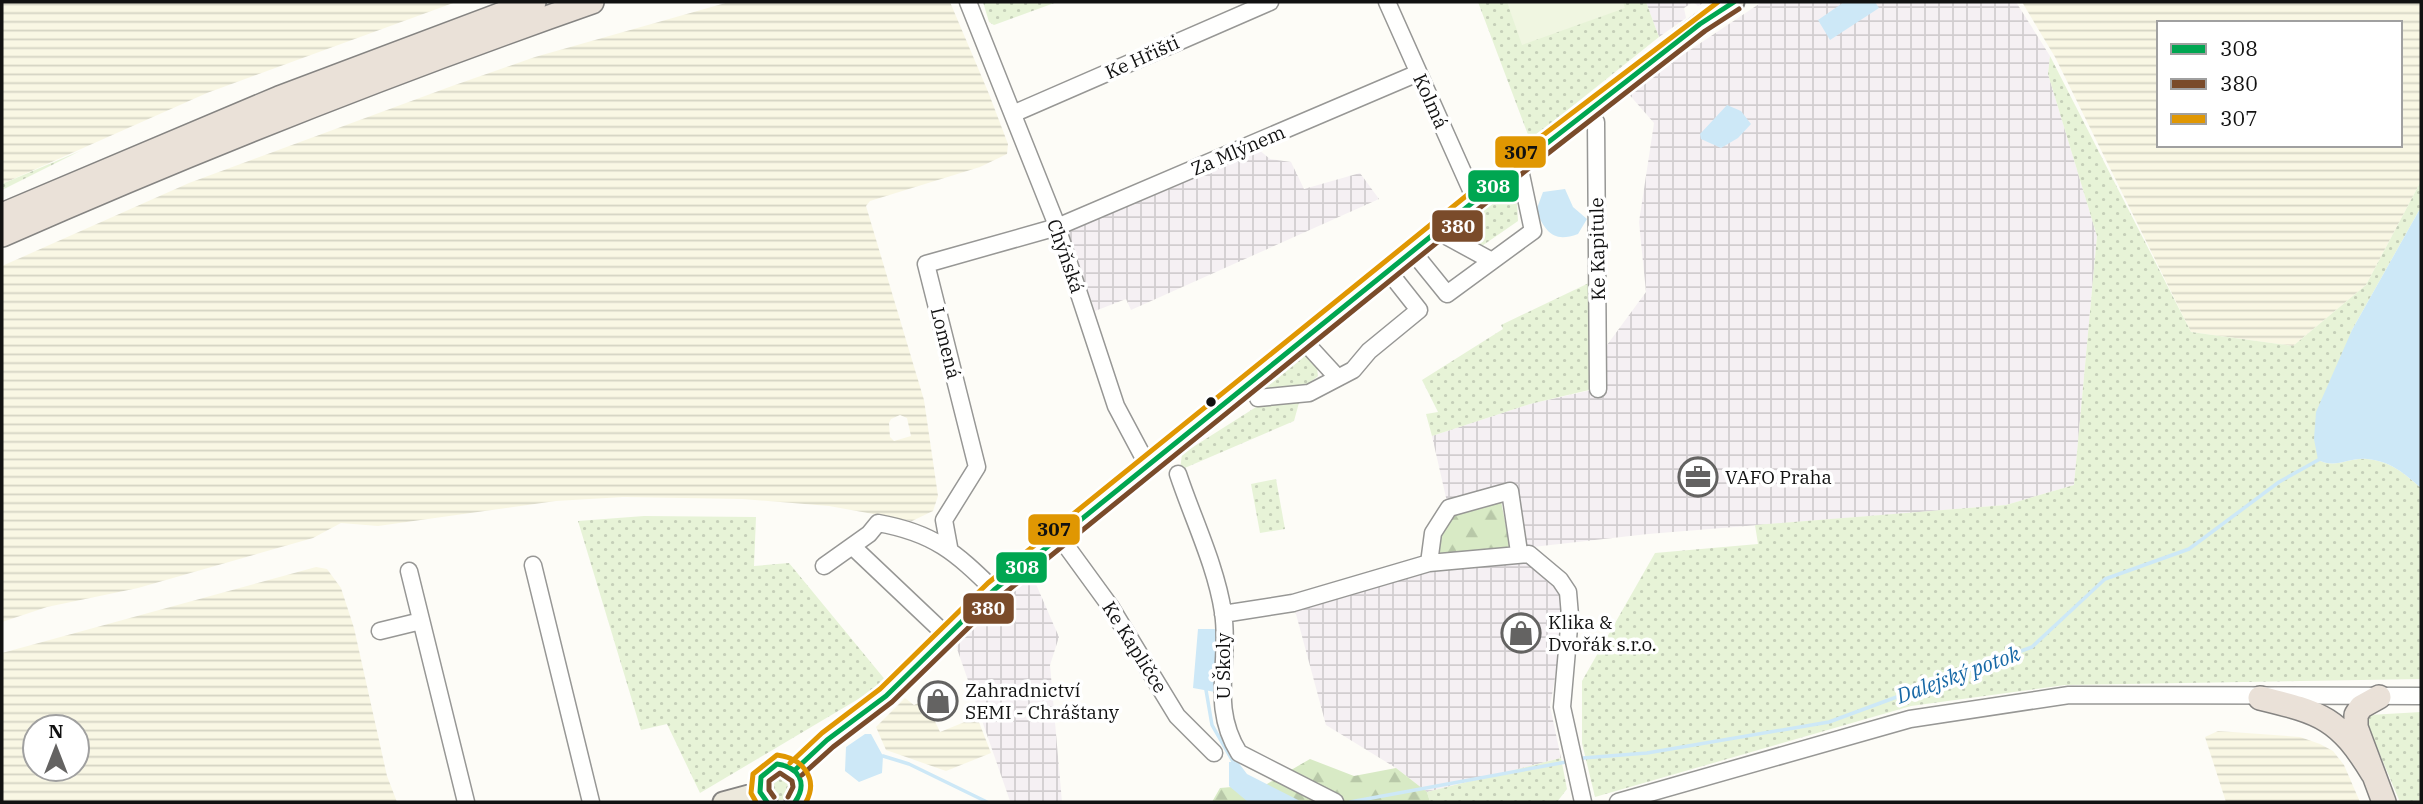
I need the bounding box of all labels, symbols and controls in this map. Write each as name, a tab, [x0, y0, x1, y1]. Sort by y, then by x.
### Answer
legend	[2157, 21, 2402, 147]
street label: Ke Hřišti	[1101, 30, 1183, 84]
text: 308	[2220, 34, 2258, 62]
text: 380	[2220, 69, 2258, 97]
street label: Kolmá	[1408, 70, 1454, 132]
text: 307	[2220, 104, 2258, 132]
street label: Za Mlýnem	[1187, 119, 1289, 181]
line badge: 307	[1494, 135, 1547, 169]
text: 307	[1504, 140, 1538, 164]
line badge: 308	[1467, 169, 1520, 203]
text: 308	[1476, 174, 1510, 198]
street label: Ke Kapitule	[1584, 197, 1610, 301]
line badge: 380	[1431, 209, 1484, 243]
text: 380	[1441, 214, 1475, 238]
street label: Chýňská	[1042, 216, 1090, 296]
street label: Lomená	[926, 305, 966, 381]
unlabelled marker	[1204, 395, 1218, 409]
office icon: VAFO Praha	[1677, 456, 1719, 498]
place label: VAFO Praha	[1725, 465, 1832, 489]
line badge: 307	[1027, 513, 1081, 546]
text: 307	[1037, 517, 1071, 541]
line badge: 308	[995, 551, 1048, 584]
text: 308	[1005, 555, 1039, 579]
line badge: 380	[962, 592, 1015, 625]
text: 380	[971, 596, 1005, 620]
street label: Ke Kapličce	[1097, 597, 1173, 697]
place label: Klika & Dvořák s.r.o.	[1548, 610, 1657, 656]
shop icon: Klika & Dvořák s.r.o.	[1500, 612, 1542, 654]
street label: U Školy	[1211, 632, 1235, 699]
water label: Dalejský potok	[1891, 638, 2025, 710]
place label: Zahradnictví SEMI - Chráštany	[965, 678, 1120, 724]
shop icon: Zahradnictví SEMI - Chráštany	[917, 680, 959, 722]
north arrow	[21, 713, 91, 783]
text: N	[48, 719, 64, 743]

